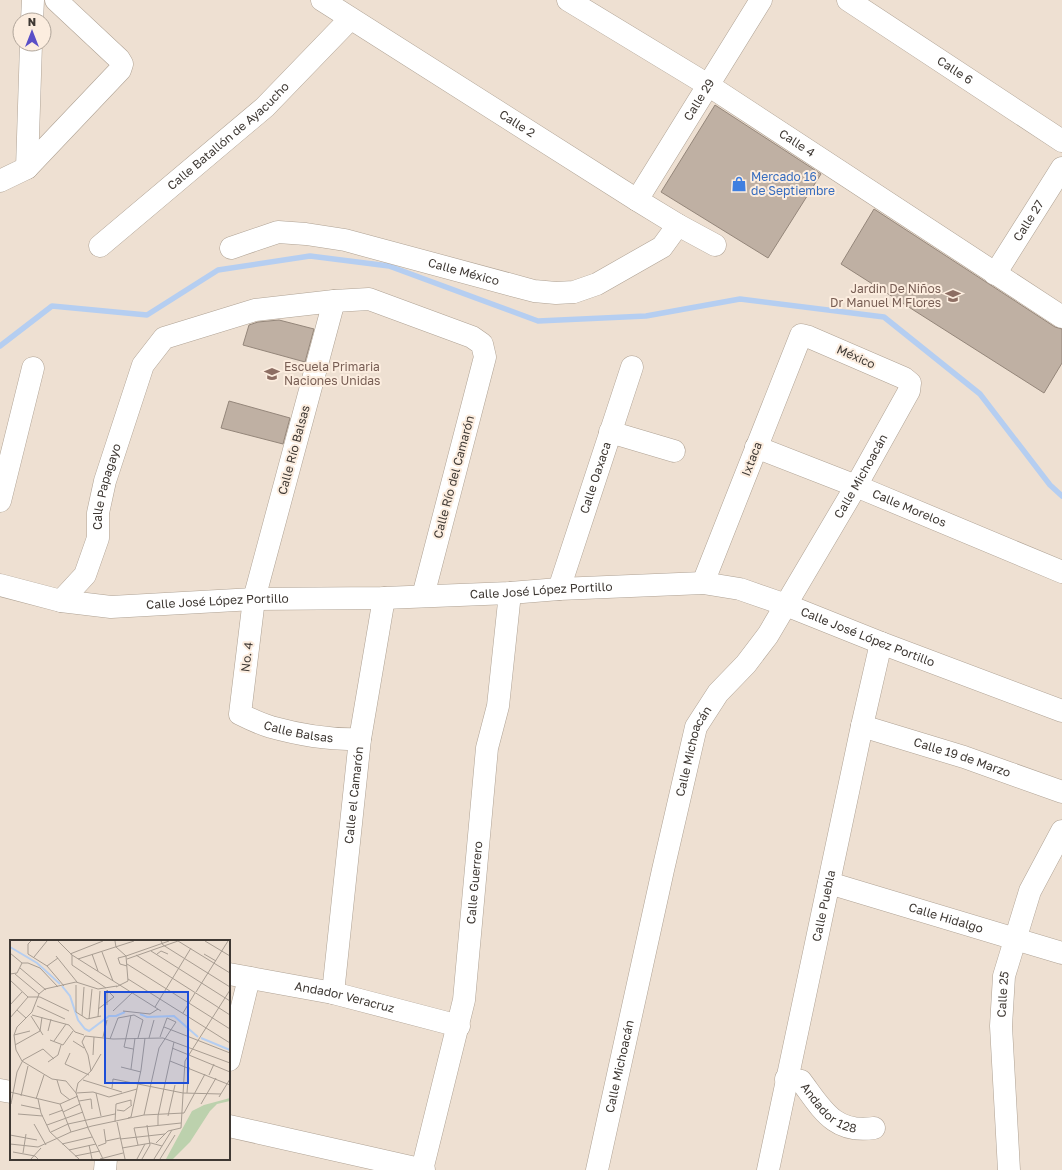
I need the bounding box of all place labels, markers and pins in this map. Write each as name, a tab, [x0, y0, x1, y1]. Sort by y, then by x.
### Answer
place label: Mercado 16 de Septiembre	[751, 169, 835, 198]
shop icon: Mercado 16 de Septiembre	[730, 175, 748, 193]
place label: Jardin De Niños Dr Manuel M Flores	[830, 281, 941, 310]
school or university icon: Jardin De Niños Dr Manuel M Flores	[944, 287, 962, 305]
place label: Escuela Primaria Naciones Unidas	[284, 359, 380, 388]
school or university icon: Escuela Primaria Naciones Unidas	[263, 365, 281, 383]

